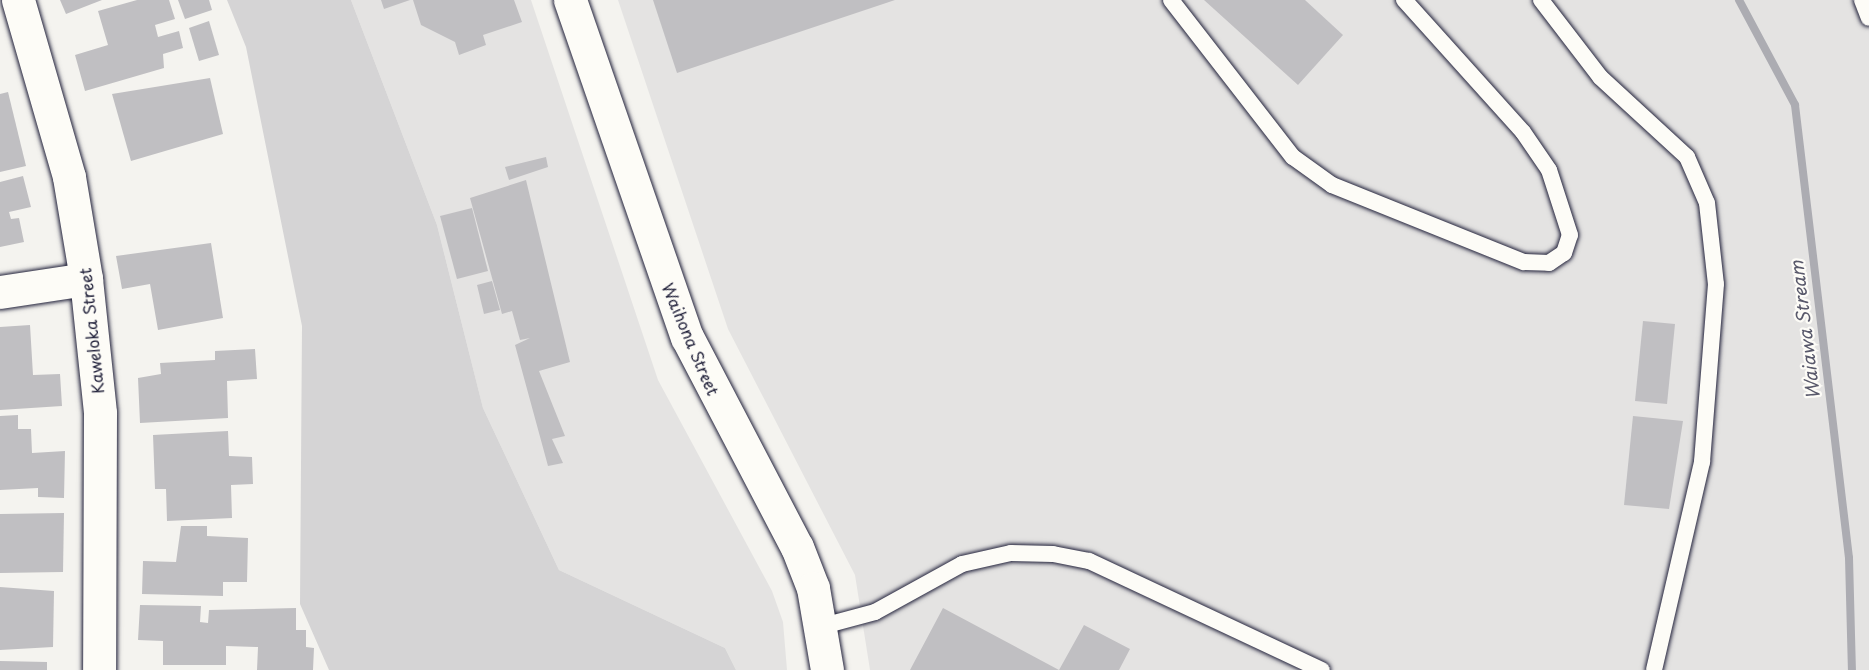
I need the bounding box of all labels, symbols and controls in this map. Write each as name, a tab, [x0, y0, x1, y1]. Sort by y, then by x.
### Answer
water label: Waiawa Stream	[1786, 260, 1824, 400]
street label: Kaweloka Street	[75, 267, 107, 395]
street label: Waihona Street	[658, 279, 724, 399]

